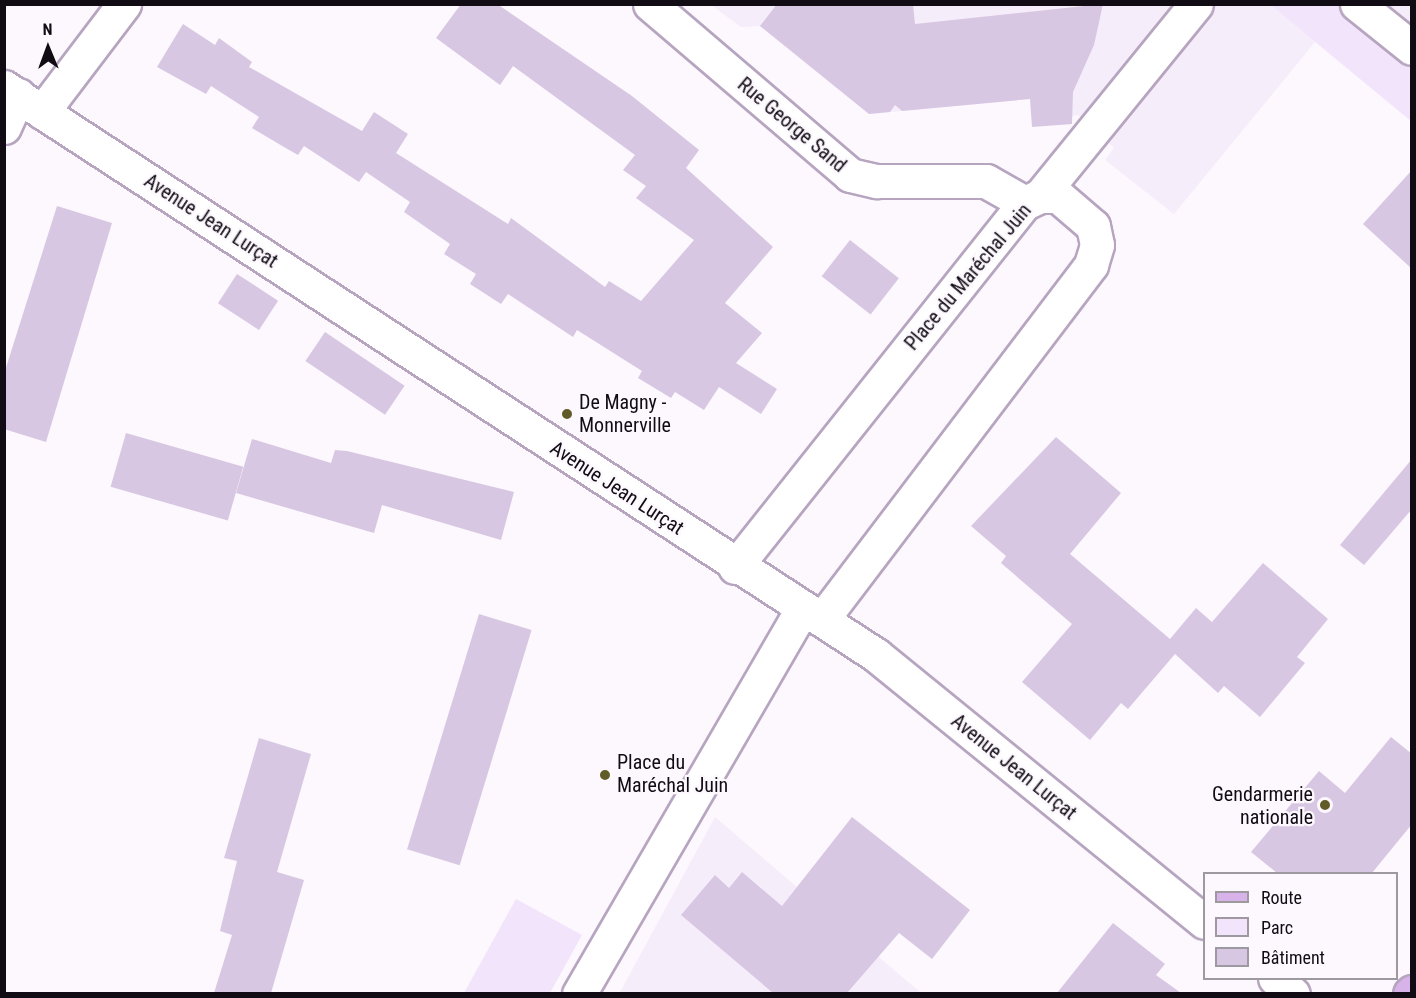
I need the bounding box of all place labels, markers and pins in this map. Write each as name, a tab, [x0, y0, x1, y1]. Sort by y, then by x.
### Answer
place label: De Magny - Monnerville	[579, 390, 671, 437]
marker: De Magny - Monnerville	[560, 407, 574, 421]
place label: Place du Maréchal Juin	[617, 751, 728, 798]
marker: Place du Maréchal Juin	[598, 768, 612, 782]
place label: Gendarmerie nationale	[1212, 782, 1313, 829]
marker: Gendarmerie nationale	[1318, 798, 1332, 812]

